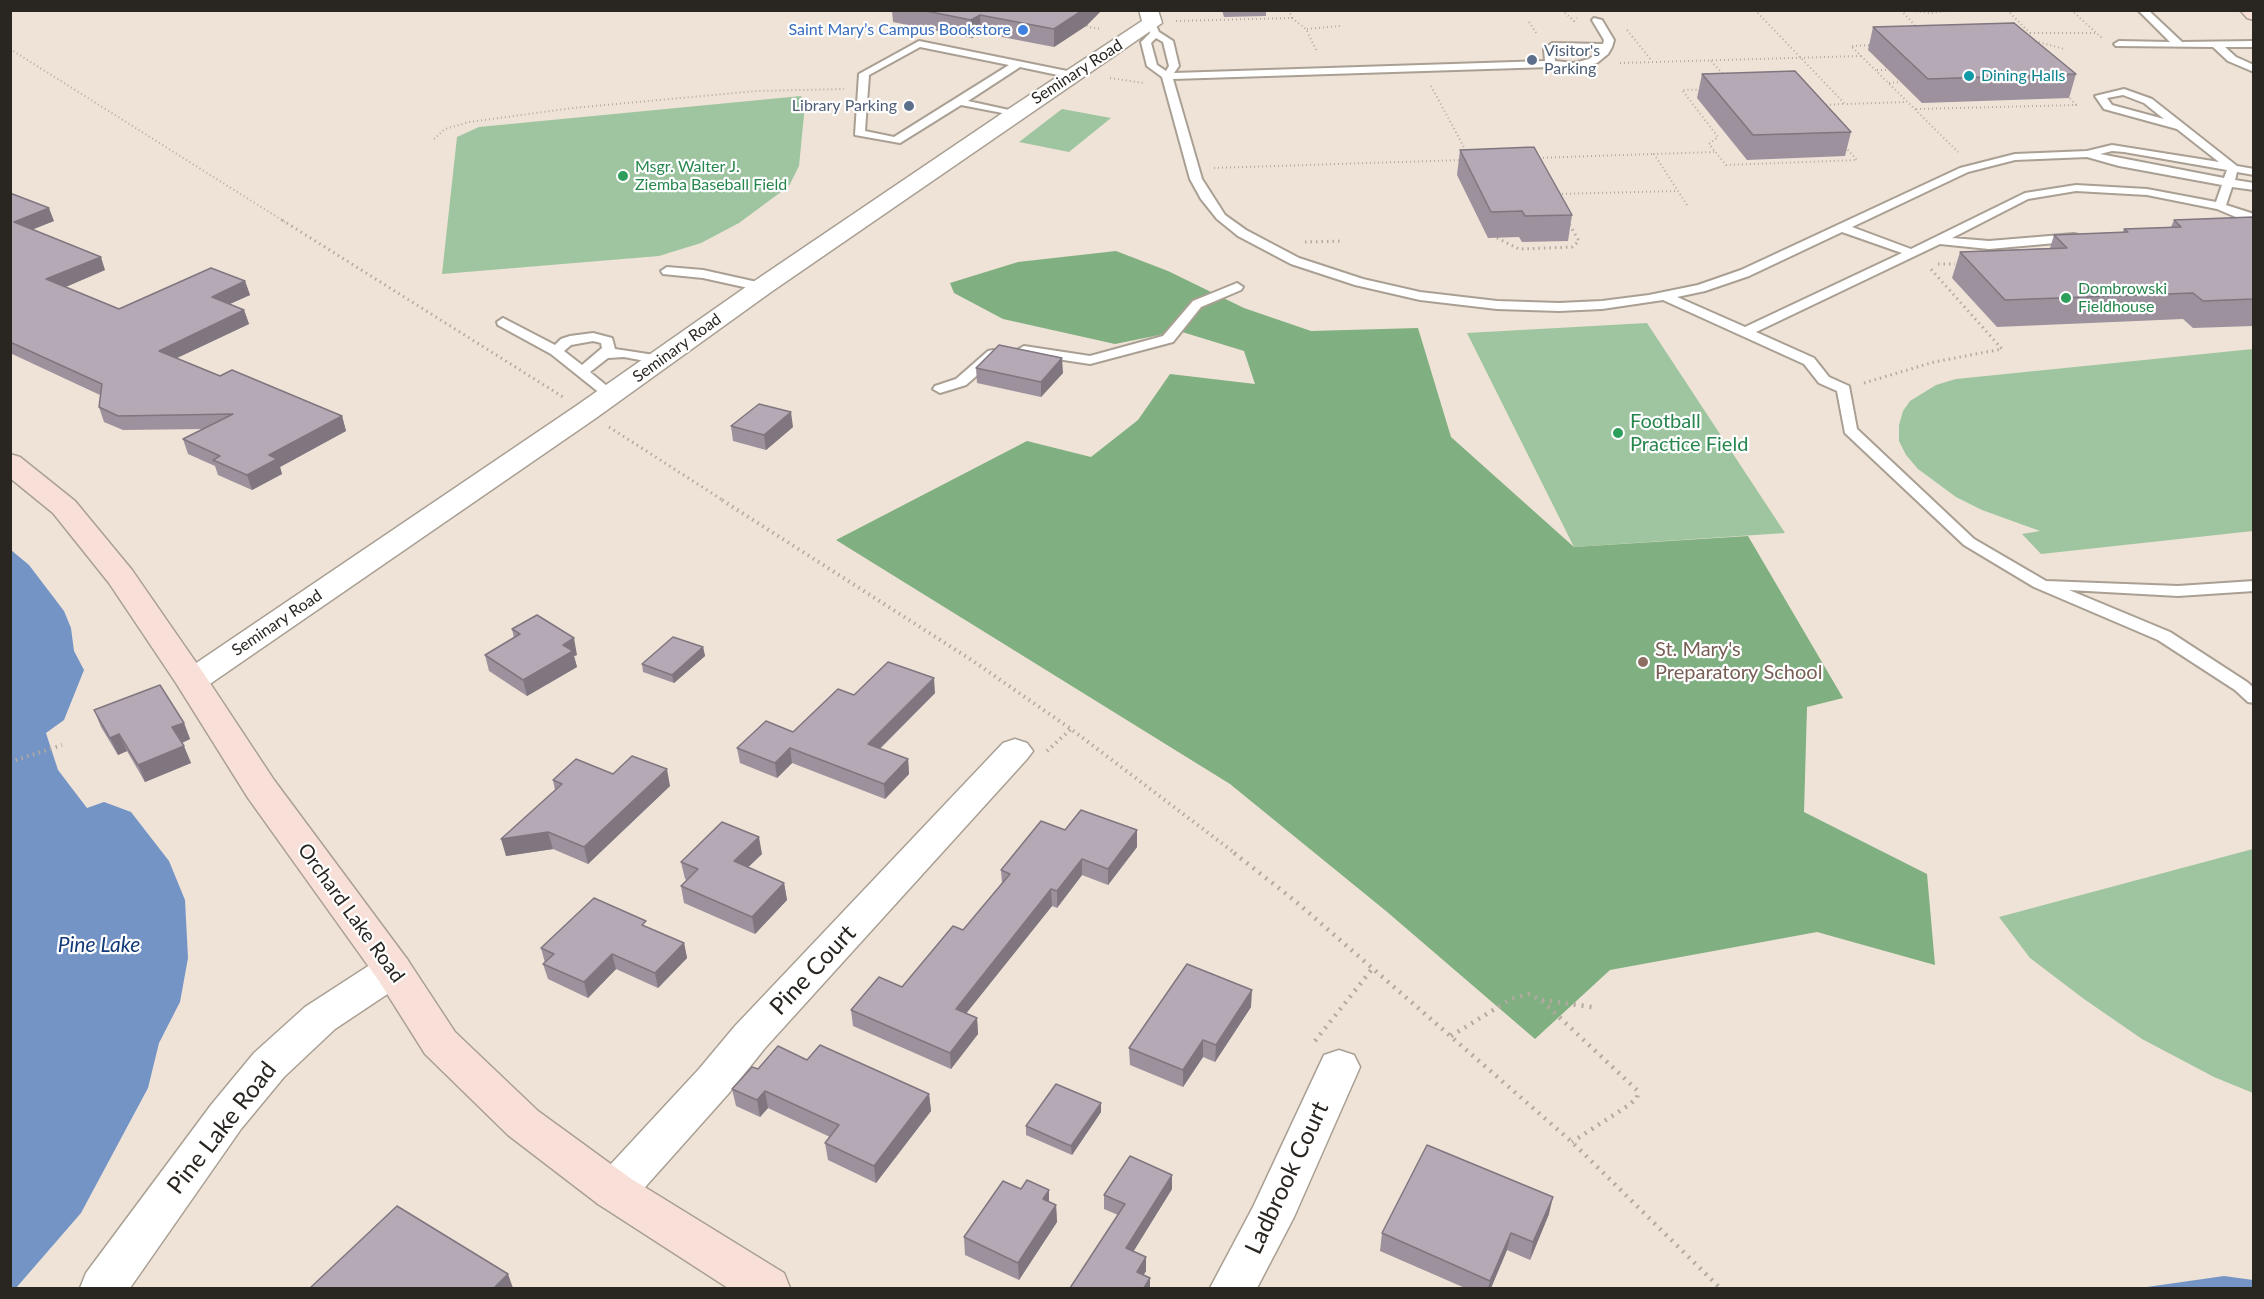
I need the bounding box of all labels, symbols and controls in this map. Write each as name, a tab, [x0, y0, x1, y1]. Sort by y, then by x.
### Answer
place label: Saint Mary’s Campus Bookstore	[788, 20, 1011, 40]
marker: Saint Mary’s Campus Bookstore	[1016, 23, 1030, 37]
street label: Seminary Road	[1028, 35, 1126, 109]
place label: Visitor's Parking	[1544, 41, 1600, 79]
marker: Visitor's Parking	[1525, 53, 1539, 67]
place label: Dining Halls	[1981, 66, 2065, 86]
marker: Dining Halls	[1962, 69, 1976, 83]
place label: Library Parking	[792, 96, 897, 116]
marker: Library Parking	[902, 99, 916, 113]
place label: Msgr. Walter J. Ziemba Baseball Field	[635, 157, 787, 195]
marker: Msgr. Walter J. Ziemba Baseball Field	[616, 169, 630, 183]
place label: Dombrowski Fieldhouse	[2078, 279, 2167, 317]
marker: Dombrowski Fieldhouse	[2059, 291, 2073, 305]
street label: Seminary Road	[629, 309, 725, 387]
place label: Football Practice Field	[1630, 410, 1748, 457]
marker: Football Practice Field	[1611, 426, 1625, 440]
street label: Seminary Road	[228, 586, 326, 660]
place label: St. Mary's Preparatory School	[1655, 638, 1822, 685]
marker: St. Mary's Preparatory School	[1636, 655, 1650, 669]
street label: Orchard Lake Road	[292, 839, 410, 987]
street label: Pine Court	[764, 919, 862, 1021]
water label: Pine Lake	[58, 932, 140, 958]
street label: Pine Lake Road	[161, 1056, 283, 1200]
street label: Ladbrook Court	[1239, 1097, 1335, 1259]

